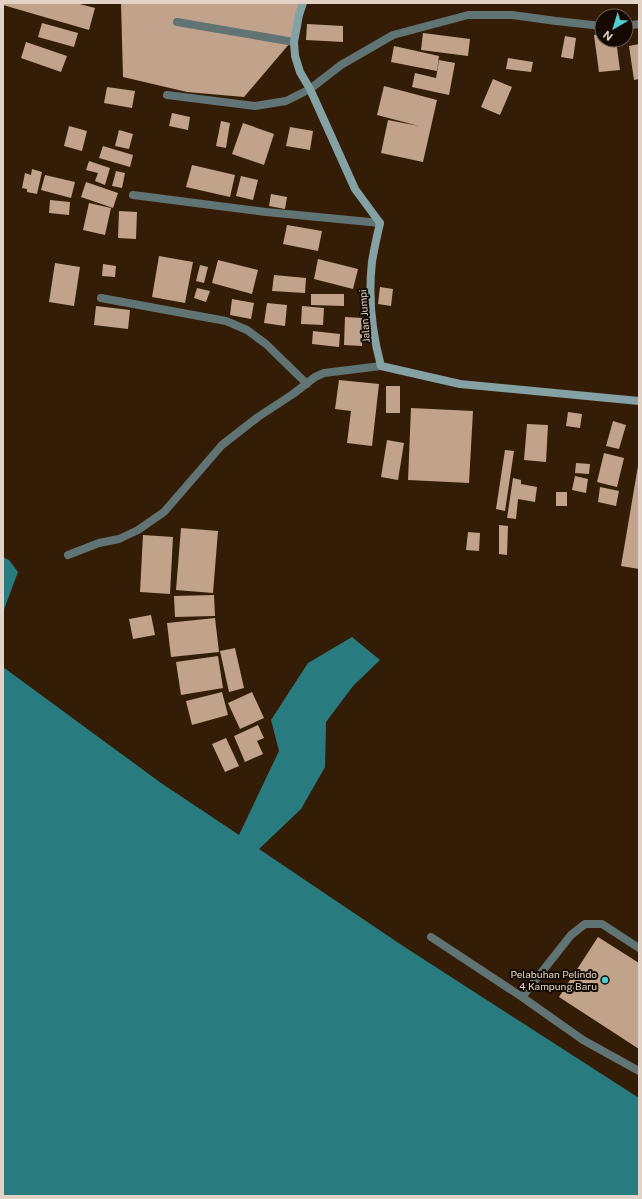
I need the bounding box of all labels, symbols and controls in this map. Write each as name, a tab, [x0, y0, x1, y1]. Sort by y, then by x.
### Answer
north arrow	[594, 8, 634, 48]
text: N	[601, 29, 615, 43]
street label: Jalan Jumpi	[356, 289, 372, 343]
place label: Pelabuhan Pelindo 4 Kampung Baru	[510, 968, 597, 992]
marker: Pelabuhan Pelindo 4 Kampung Baru	[600, 975, 610, 985]

